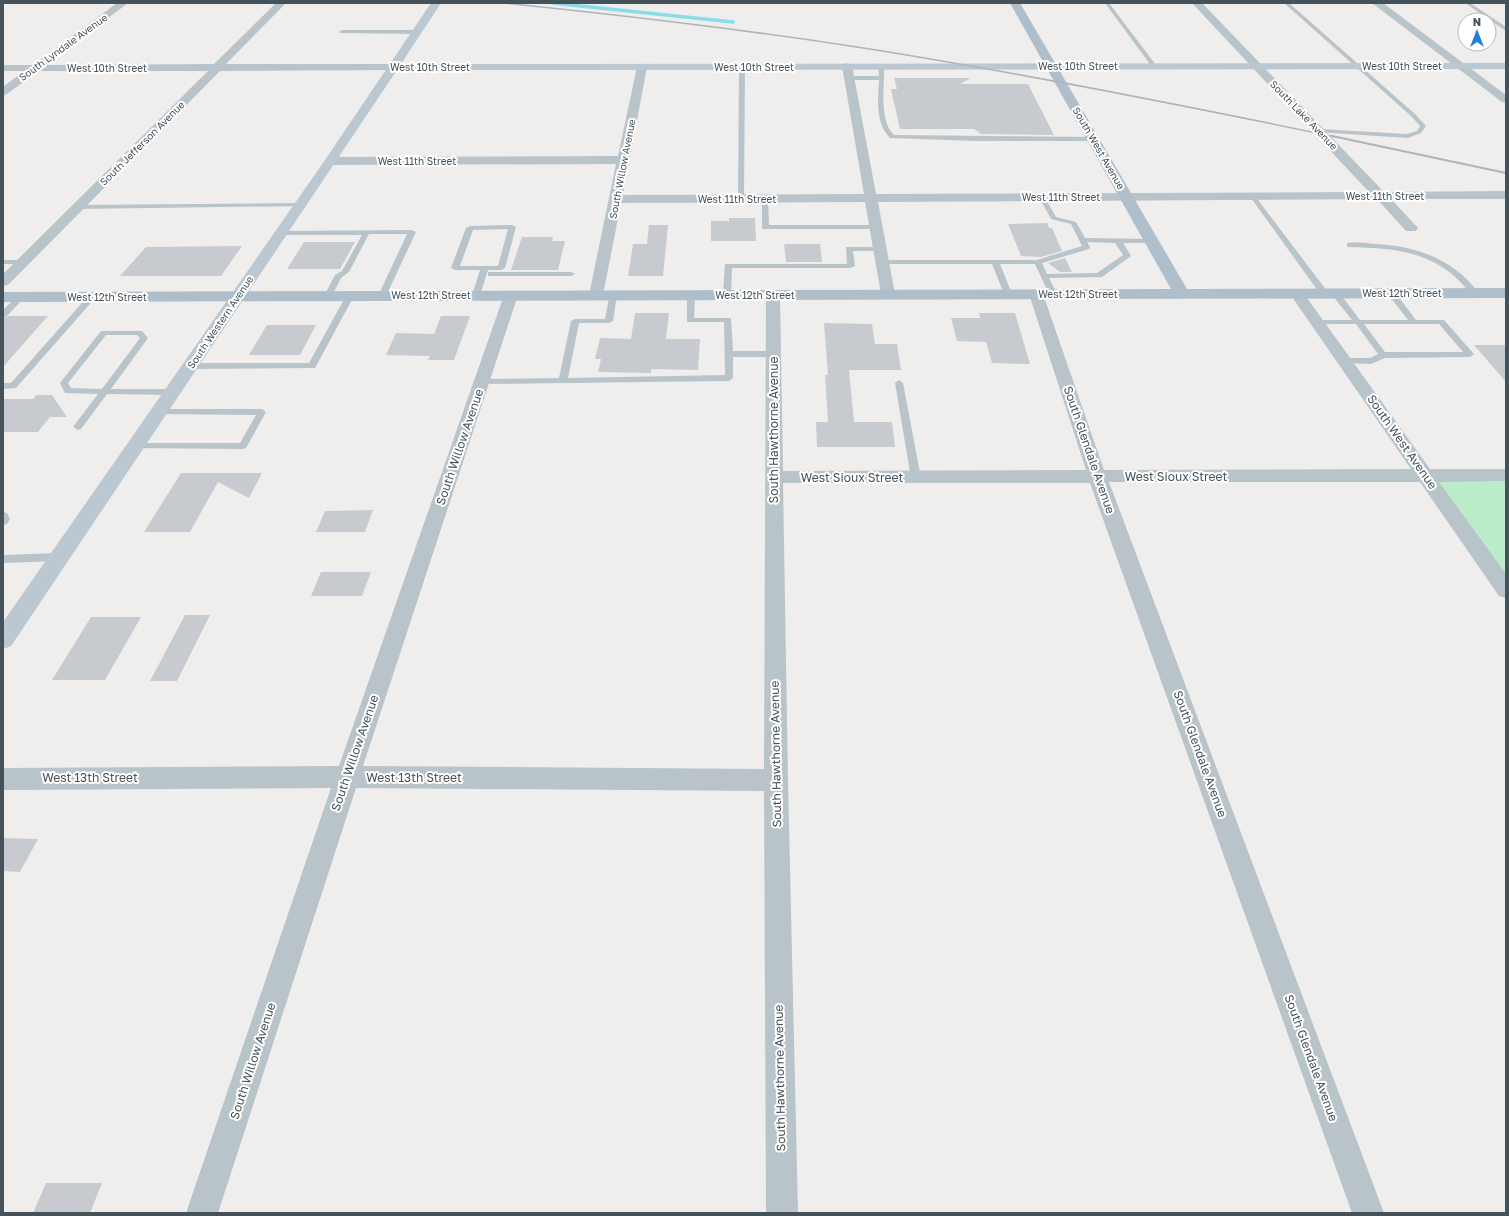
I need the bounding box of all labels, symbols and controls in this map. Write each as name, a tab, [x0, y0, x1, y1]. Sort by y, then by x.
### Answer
street label: South Lyndale Avenue	[16, 11, 110, 83]
north arrow	[1457, 12, 1497, 52]
text: N	[1473, 15, 1481, 28]
street label: West 10th Street	[1038, 60, 1118, 72]
street label: West 10th Street	[1362, 60, 1442, 72]
street label: West 10th Street	[390, 61, 470, 73]
street label: West 10th Street	[714, 61, 794, 73]
street label: West 10th Street	[67, 62, 147, 74]
street label: South Lake Avenue	[1268, 78, 1340, 152]
street label: South Jefferson Avenue	[97, 98, 187, 188]
street label: South West Avenue	[1071, 105, 1128, 192]
street label: South Willow Avenue	[606, 118, 638, 220]
street label: West 11th Street	[378, 155, 456, 167]
street label: West 11th Street	[1346, 190, 1424, 202]
street label: West 11th Street	[1022, 191, 1100, 203]
street label: West 11th Street	[698, 193, 776, 205]
street label: South Western Avenue	[185, 273, 256, 371]
street label: West 12th Street	[1362, 287, 1442, 299]
street label: West 12th Street	[1038, 288, 1118, 300]
street label: West 12th Street	[391, 289, 471, 301]
street label: West 12th Street	[715, 289, 795, 301]
street label: West 12th Street	[67, 291, 147, 303]
street label: South Hawthorne Avenue	[766, 357, 781, 503]
street label: South Glendale Avenue	[1061, 384, 1118, 516]
street label: South Willow Avenue	[433, 387, 486, 507]
street label: South West Avenue	[1364, 392, 1441, 492]
street label: West Sioux Street	[1125, 469, 1228, 484]
street label: West Sioux Street	[801, 470, 904, 485]
street label: South Hawthorne Avenue	[767, 680, 784, 828]
street label: South Glendale Avenue	[1170, 688, 1230, 819]
street label: South Willow Avenue	[328, 693, 381, 813]
street label: West 13th Street	[42, 770, 138, 785]
street label: West 13th Street	[366, 770, 462, 785]
street label: South Glendale Avenue	[1281, 992, 1341, 1123]
street label: South Willow Avenue	[227, 1001, 278, 1121]
street label: South Hawthorne Avenue	[771, 1004, 788, 1152]

